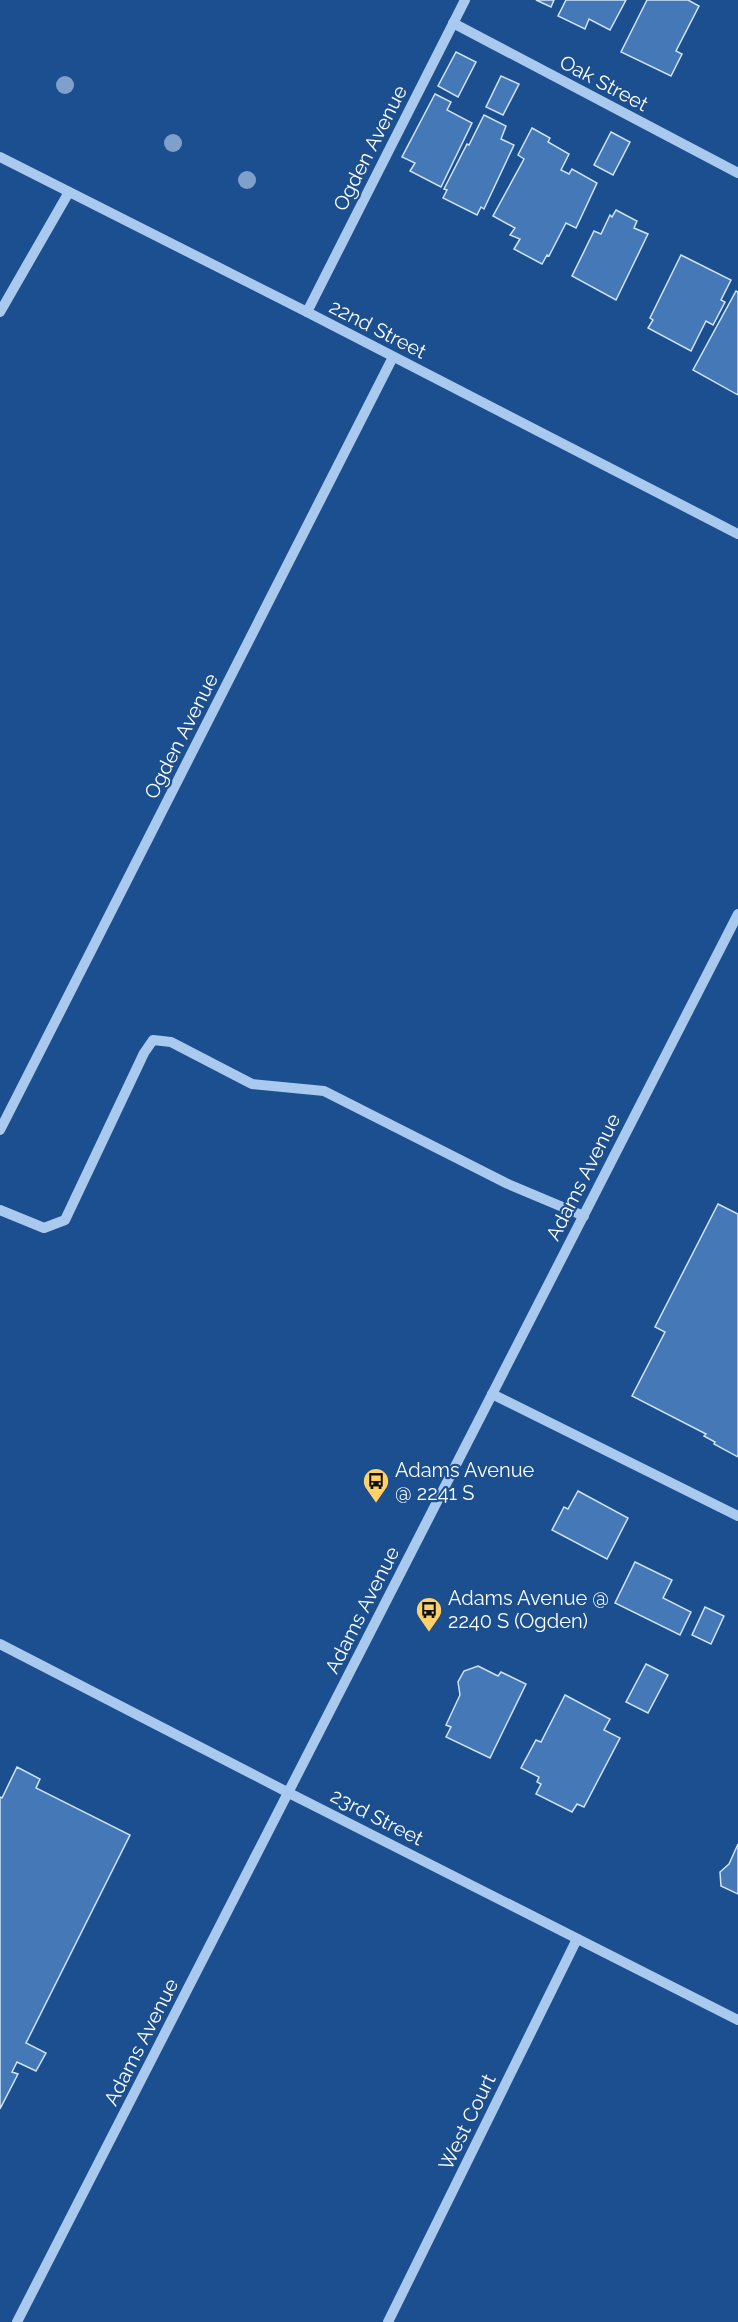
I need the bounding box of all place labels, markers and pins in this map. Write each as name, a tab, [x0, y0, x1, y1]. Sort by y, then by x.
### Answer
place label: Adams Avenue @ 2241 S	[395, 1458, 535, 1505]
bus stop icon: Adams Avenue @ 2241 S	[361, 1466, 391, 1504]
place label: Adams Avenue @ 2240 S (Ogden)	[448, 1586, 609, 1633]
bus stop icon: Adams Avenue @ 2240 S (Ogden)	[414, 1595, 444, 1633]

